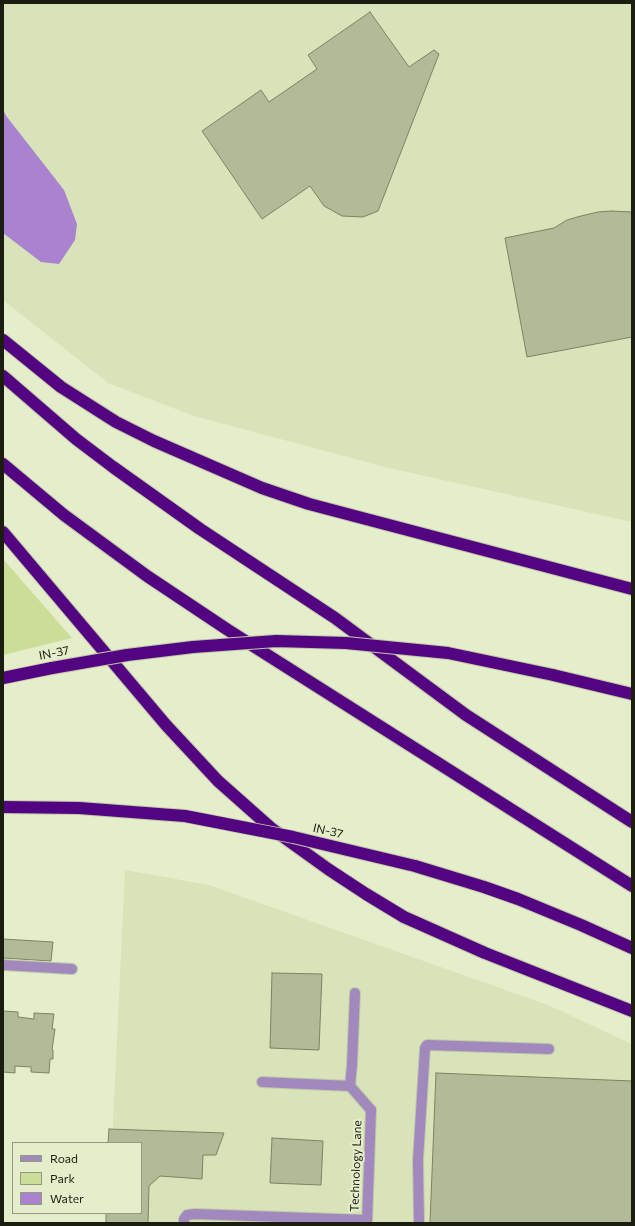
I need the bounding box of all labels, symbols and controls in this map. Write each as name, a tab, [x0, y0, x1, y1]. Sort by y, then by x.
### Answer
street label: IN-37	[38, 643, 70, 663]
street label: IN-37	[311, 821, 345, 841]
street label: Technology Lane	[347, 1120, 365, 1212]
legend	[12, 1142, 142, 1214]
text: Road	[50, 1151, 78, 1165]
text: Park	[50, 1171, 75, 1185]
text: Water	[50, 1191, 84, 1205]

